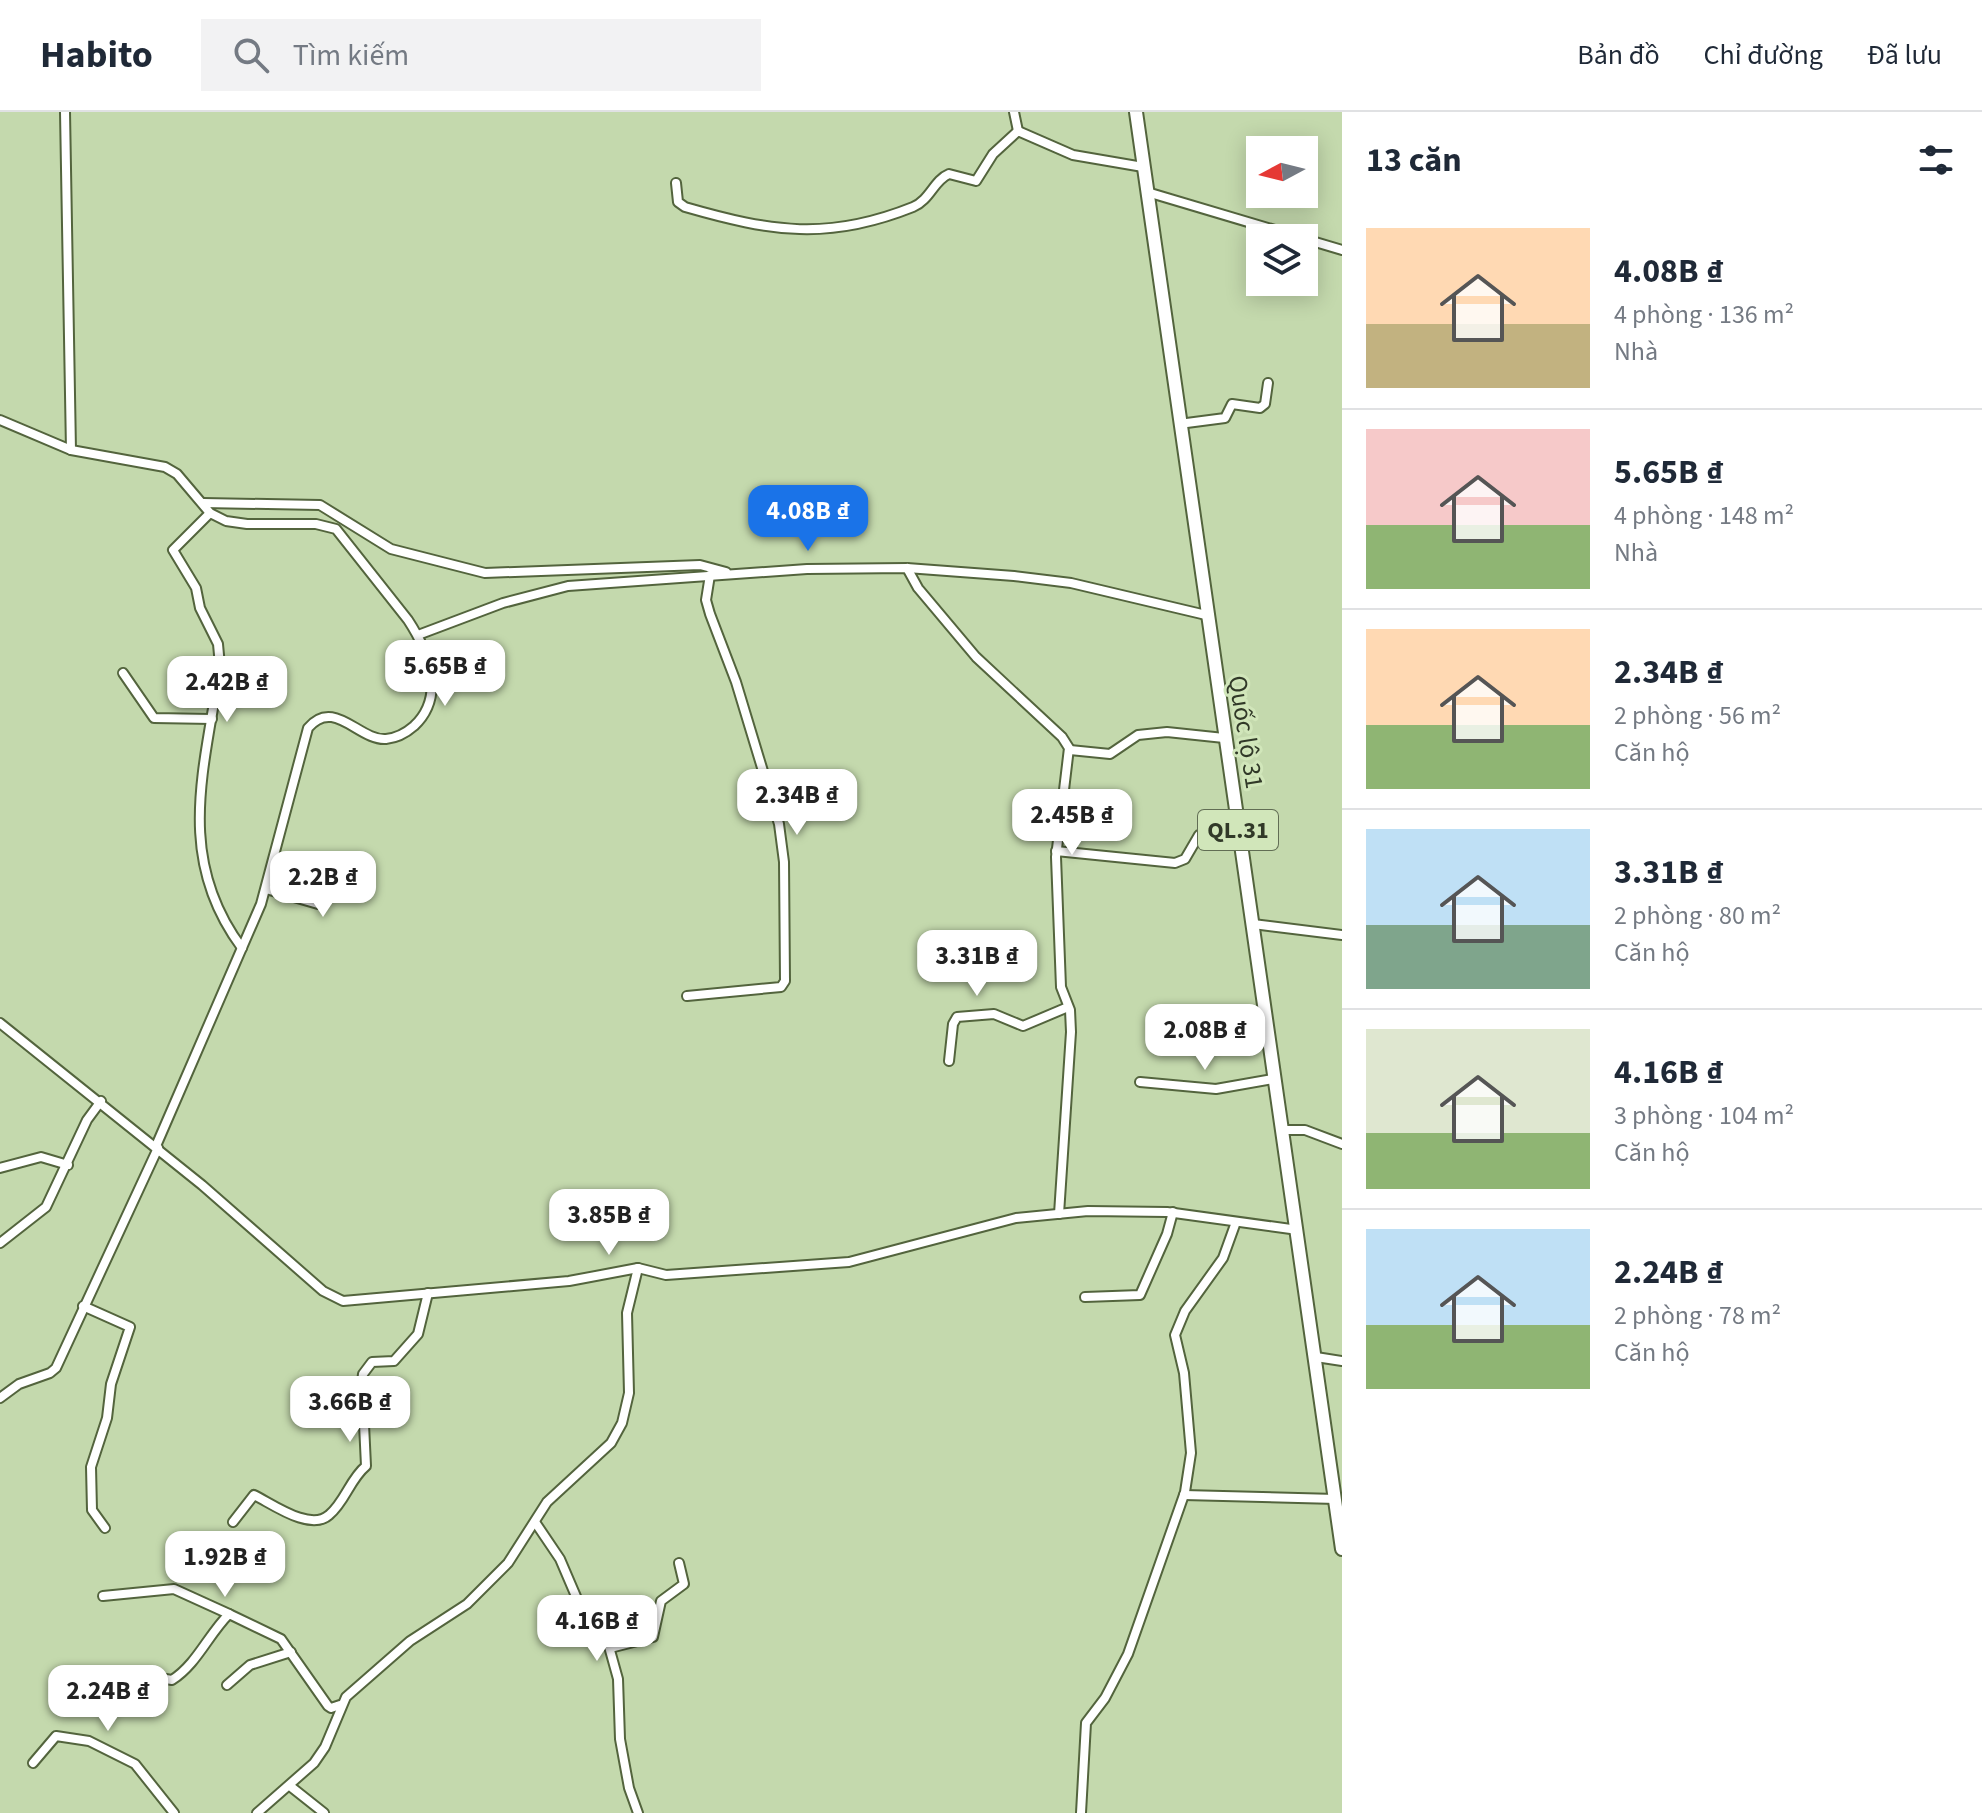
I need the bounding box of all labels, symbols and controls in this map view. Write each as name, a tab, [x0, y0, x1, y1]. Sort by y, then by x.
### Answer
search box	[201, 19, 761, 91]
text: Habito	[40, 28, 153, 82]
icon: search	[229, 33, 273, 77]
text: Tìm kiếm	[293, 34, 409, 77]
text: Bản đồ	[1577, 35, 1660, 75]
text: Chỉ đường	[1704, 35, 1823, 75]
text: Đã lưu	[1867, 35, 1942, 75]
north arrow	[1246, 136, 1318, 208]
map controls	[1246, 136, 1318, 296]
text: 13 căn	[1366, 136, 1462, 185]
icon: filters	[1914, 138, 1958, 182]
button: layers	[1246, 224, 1318, 296]
text: 4.08B ₫	[1614, 247, 1723, 296]
icon: home	[1430, 260, 1526, 356]
text: 4 phòng · 136 m²	[1614, 296, 1794, 333]
text: Nhà	[1614, 333, 1658, 370]
text: 5.65B ₫	[1614, 448, 1723, 497]
icon: home	[1430, 461, 1526, 557]
pin: 4.08B ₫	[734, 485, 882, 553]
text: 4.08B ₫	[766, 492, 850, 529]
text: 4 phòng · 148 m²	[1614, 497, 1794, 534]
text: Nhà	[1614, 534, 1658, 571]
pin: 5.65B ₫	[371, 640, 519, 708]
text: 5.65B ₫	[403, 647, 487, 684]
text: 2.34B ₫	[1614, 648, 1723, 697]
pin: 2.42B ₫	[153, 656, 301, 724]
icon: home	[1430, 661, 1526, 757]
text: 2.42B ₫	[185, 663, 269, 700]
street label: Quốc lộ 31	[1219, 673, 1273, 791]
text: 2 phòng · 56 m²	[1614, 697, 1781, 734]
text: Căn hộ	[1614, 734, 1690, 771]
pin: 2.34B ₫	[723, 769, 871, 837]
text: 2.34B ₫	[755, 776, 839, 813]
pin: 2.45B ₫	[998, 789, 1146, 857]
text: 2.45B ₫	[1030, 796, 1114, 833]
road number: QL.31	[1198, 810, 1278, 850]
text: 3.31B ₫	[1614, 848, 1723, 897]
pin: 2.2B ₫	[258, 851, 388, 919]
text: 2.2B ₫	[288, 858, 358, 895]
icon: home	[1430, 861, 1526, 957]
text: 2 phòng · 80 m²	[1614, 897, 1781, 934]
pin: 3.31B ₫	[903, 930, 1051, 998]
text: Căn hộ	[1614, 934, 1690, 971]
text: 3.31B ₫	[935, 937, 1019, 974]
pin: 2.08B ₫	[1131, 1004, 1279, 1072]
text: 2.08B ₫	[1163, 1011, 1247, 1048]
text: 4.16B ₫	[1614, 1048, 1723, 1097]
icon: home	[1430, 1061, 1526, 1157]
text: 3 phòng · 104 m²	[1614, 1097, 1794, 1134]
text: Căn hộ	[1614, 1134, 1690, 1171]
pin: 3.85B ₫	[535, 1189, 683, 1257]
text: 3.85B ₫	[567, 1196, 651, 1233]
text: 2.24B ₫	[1614, 1248, 1723, 1297]
icon: home	[1430, 1261, 1526, 1357]
text: 2 phòng · 78 m²	[1614, 1297, 1781, 1334]
text: Căn hộ	[1614, 1334, 1690, 1371]
pin: 3.66B ₫	[276, 1376, 424, 1444]
text: 3.66B ₫	[308, 1383, 392, 1420]
pin: 1.92B ₫	[151, 1531, 299, 1599]
text: 1.92B ₫	[183, 1538, 267, 1575]
pin: 4.16B ₫	[523, 1595, 671, 1663]
text: 4.16B ₫	[555, 1602, 639, 1639]
pin: 2.24B ₫	[34, 1665, 182, 1733]
text: 2.24B ₫	[66, 1672, 150, 1709]

